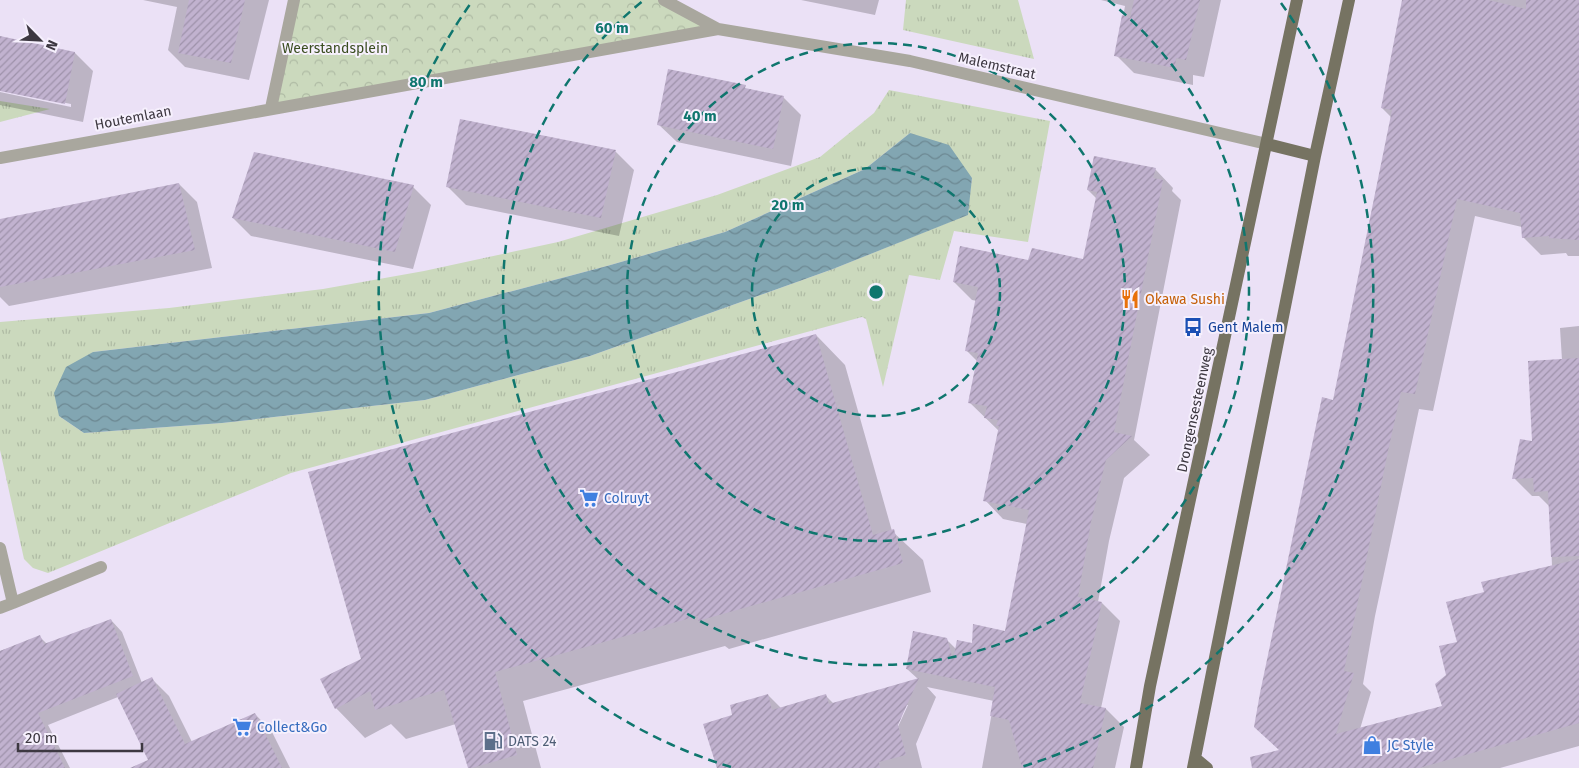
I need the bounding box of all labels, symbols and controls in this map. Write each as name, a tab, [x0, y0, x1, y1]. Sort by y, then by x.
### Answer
north arrow	[15, 15, 65, 65]
text: 60 m	[595, 19, 629, 37]
text: N	[42, 37, 61, 53]
park label: Weerstandsplein	[282, 40, 388, 57]
street label: Malemstraat	[957, 49, 1038, 83]
text: 80 m	[409, 73, 443, 91]
street label: Houtemlaan	[93, 102, 173, 134]
text: 40 m	[683, 107, 717, 125]
text: 20 m	[772, 196, 804, 214]
centre of rings	[867, 283, 885, 301]
restaurant icon: Okawa Sushi	[1119, 288, 1141, 310]
place label: Okawa Sushi	[1145, 291, 1225, 308]
bus stop icon: Gent Malem	[1182, 316, 1204, 338]
place label: Gent Malem	[1208, 319, 1283, 336]
street label: Drongensesteenweg	[1173, 345, 1217, 474]
supermarket icon: Colruyt	[578, 487, 600, 509]
place label: Colruyt	[604, 490, 650, 507]
supermarket icon: Collect&Go	[231, 716, 253, 738]
place label: Collect&Go	[257, 719, 327, 736]
scale bar	[18, 720, 141, 752]
text: 20 m	[25, 729, 58, 747]
fuel station icon: DATS 24	[482, 730, 504, 752]
place label: DATS 24	[508, 733, 557, 750]
shop icon: JC Style	[1361, 734, 1383, 756]
place label: JC Style	[1387, 737, 1434, 754]

